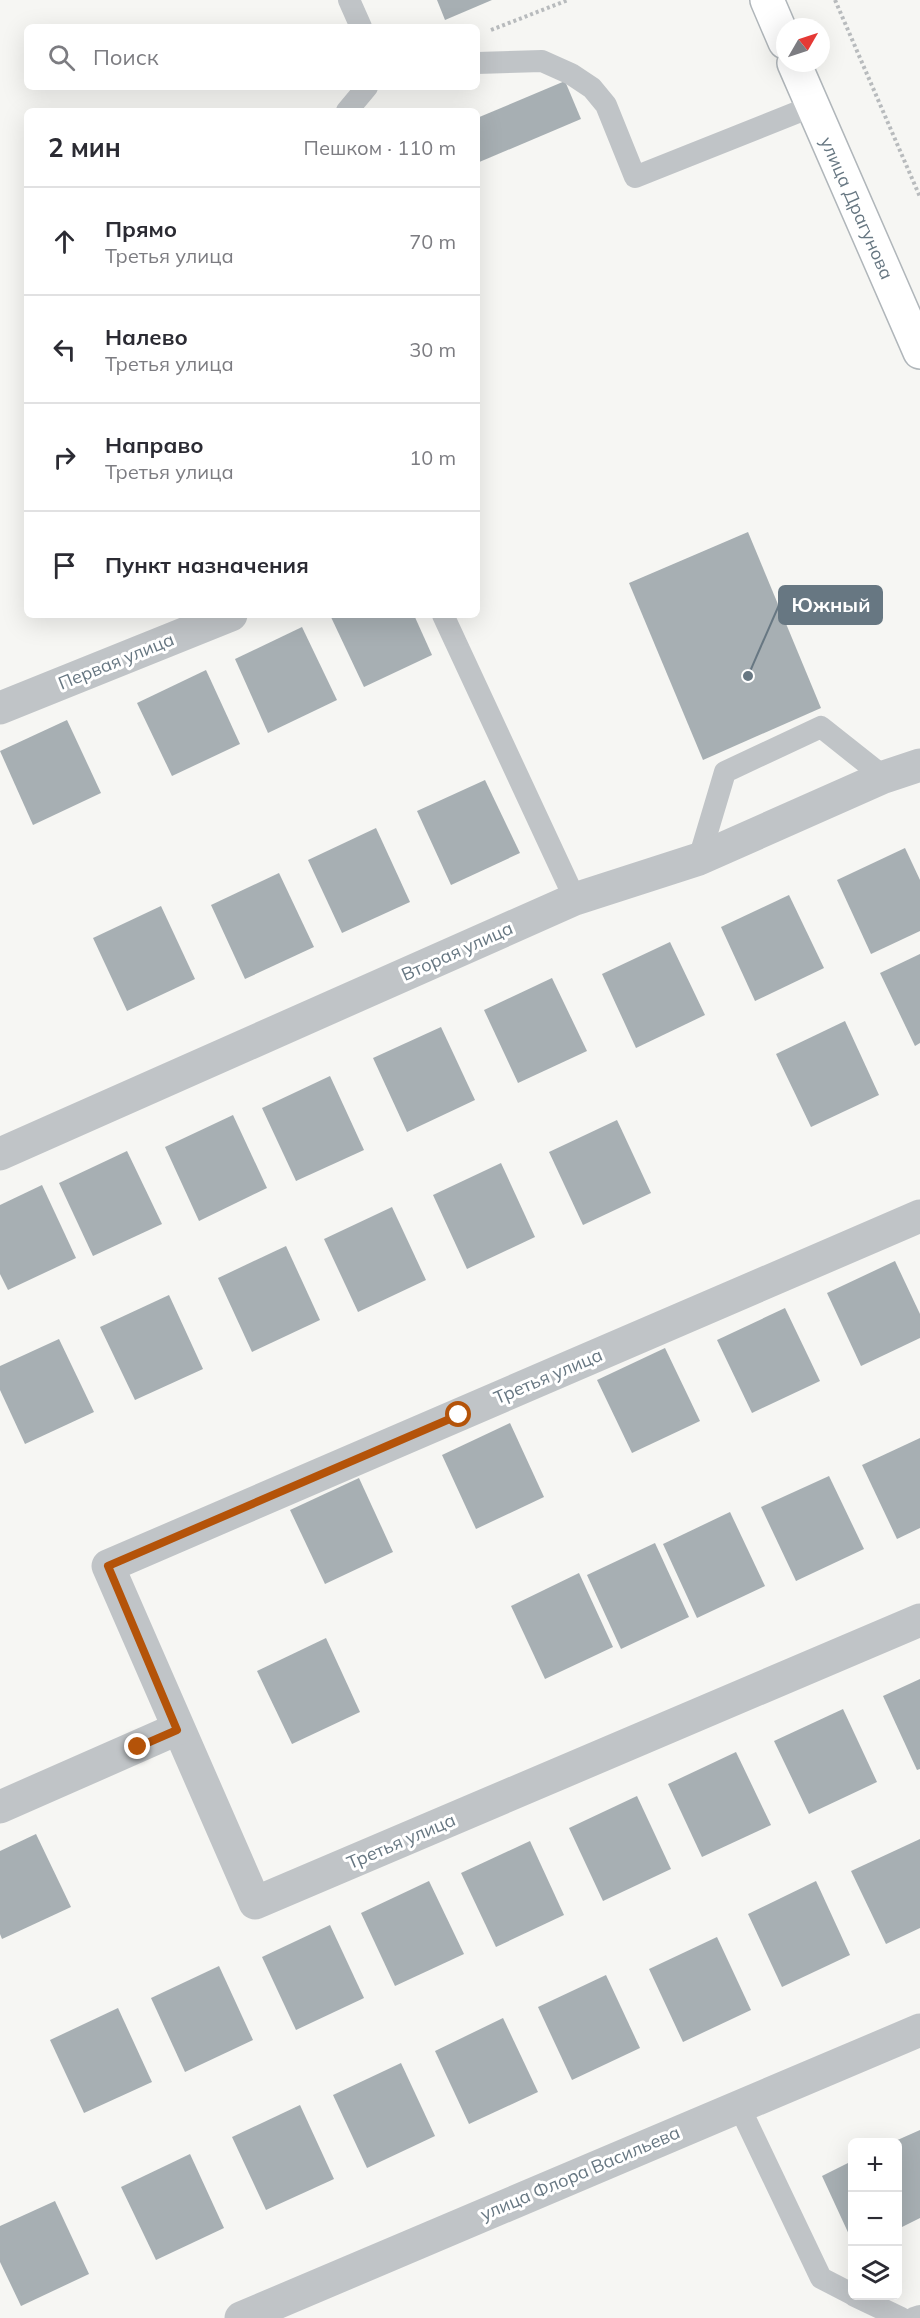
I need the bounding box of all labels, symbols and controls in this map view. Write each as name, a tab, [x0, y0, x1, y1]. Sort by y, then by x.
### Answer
north arrow	[776, 18, 830, 72]
search box	[24, 24, 480, 90]
icon: search	[45, 41, 78, 74]
text: Поиск	[93, 43, 159, 71]
text: 2 мин	[48, 131, 121, 164]
street label: улица Драгунова	[815, 133, 899, 283]
text: Пешком · 110 m	[304, 135, 456, 160]
text: Прямо	[105, 215, 177, 243]
icon: ahead	[48, 225, 81, 258]
text: 70 m	[409, 229, 456, 254]
text: Третья улица	[105, 243, 234, 268]
text: Налево	[105, 323, 188, 351]
icon: left	[48, 333, 81, 366]
text: 30 m	[409, 337, 456, 362]
text: Третья улица	[105, 351, 234, 376]
text: Направо	[105, 431, 203, 459]
icon: right	[48, 441, 81, 474]
text: 10 m	[409, 445, 456, 470]
text: Третья улица	[105, 459, 234, 484]
icon: arrive	[48, 549, 81, 582]
text: Пункт назначения	[105, 551, 309, 579]
callout: Южный	[779, 586, 882, 624]
text: Южный	[792, 592, 870, 617]
street label: Первая улица	[55, 627, 177, 695]
street label: Вторая улица	[398, 916, 516, 986]
street label: Третья улица	[490, 1343, 606, 1409]
route start	[445, 1401, 471, 1427]
route end	[124, 1733, 150, 1759]
street label: Третья улица	[343, 1808, 459, 1874]
street label: улица Флора Васильева	[477, 2120, 683, 2226]
map controls	[848, 2138, 902, 2300]
button: +	[848, 2138, 902, 2192]
button: −	[848, 2192, 902, 2246]
button: layers	[848, 2246, 902, 2300]

